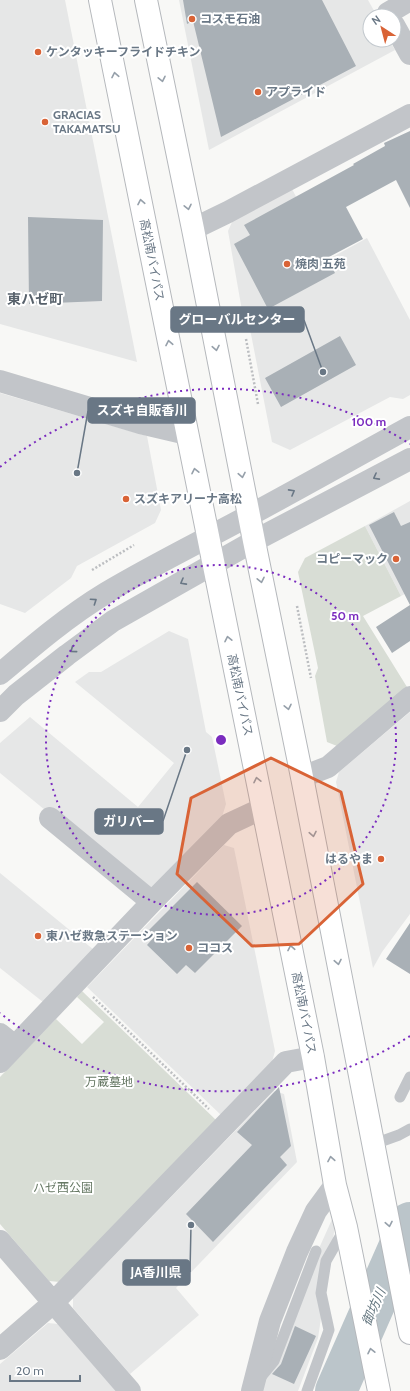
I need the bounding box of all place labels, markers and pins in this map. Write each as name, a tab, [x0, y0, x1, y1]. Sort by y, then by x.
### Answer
place label: コスモ石油	[200, 11, 260, 26]
marker: コスモ石油	[187, 14, 197, 24]
place label: ケンタッキーフライドチキン	[46, 44, 201, 59]
marker: ケンタッキーフライドチキン	[33, 47, 43, 57]
place label: アプライド	[266, 84, 326, 99]
marker: アプライド	[253, 87, 263, 97]
place label: GRACIAS TAKAMATSU	[53, 107, 121, 136]
marker: GRACIAS TAKAMATSU	[40, 117, 50, 127]
place label: 焼肉 五苑	[295, 256, 346, 271]
marker: 焼肉 五苑	[282, 259, 292, 269]
callout: グローバルセンター	[171, 307, 304, 332]
callout: スズキ自販香川	[88, 398, 195, 423]
place label: スズキアリーナ高松	[134, 491, 242, 506]
marker: スズキアリーナ高松	[121, 494, 131, 504]
place label: コピーマック	[316, 551, 388, 566]
marker: コピーマック	[391, 554, 401, 564]
centre of rings	[214, 733, 228, 747]
callout: ガリバー	[95, 809, 163, 834]
place label: はるやま	[325, 851, 373, 866]
marker: はるやま	[376, 854, 386, 864]
place label: 東ハゼ救急ステーション	[46, 928, 178, 943]
marker: 東ハゼ救急ステーション	[33, 931, 43, 941]
place label: ココス	[197, 940, 233, 955]
marker: ココス	[184, 943, 194, 953]
callout: JA香川県	[123, 1260, 190, 1285]

